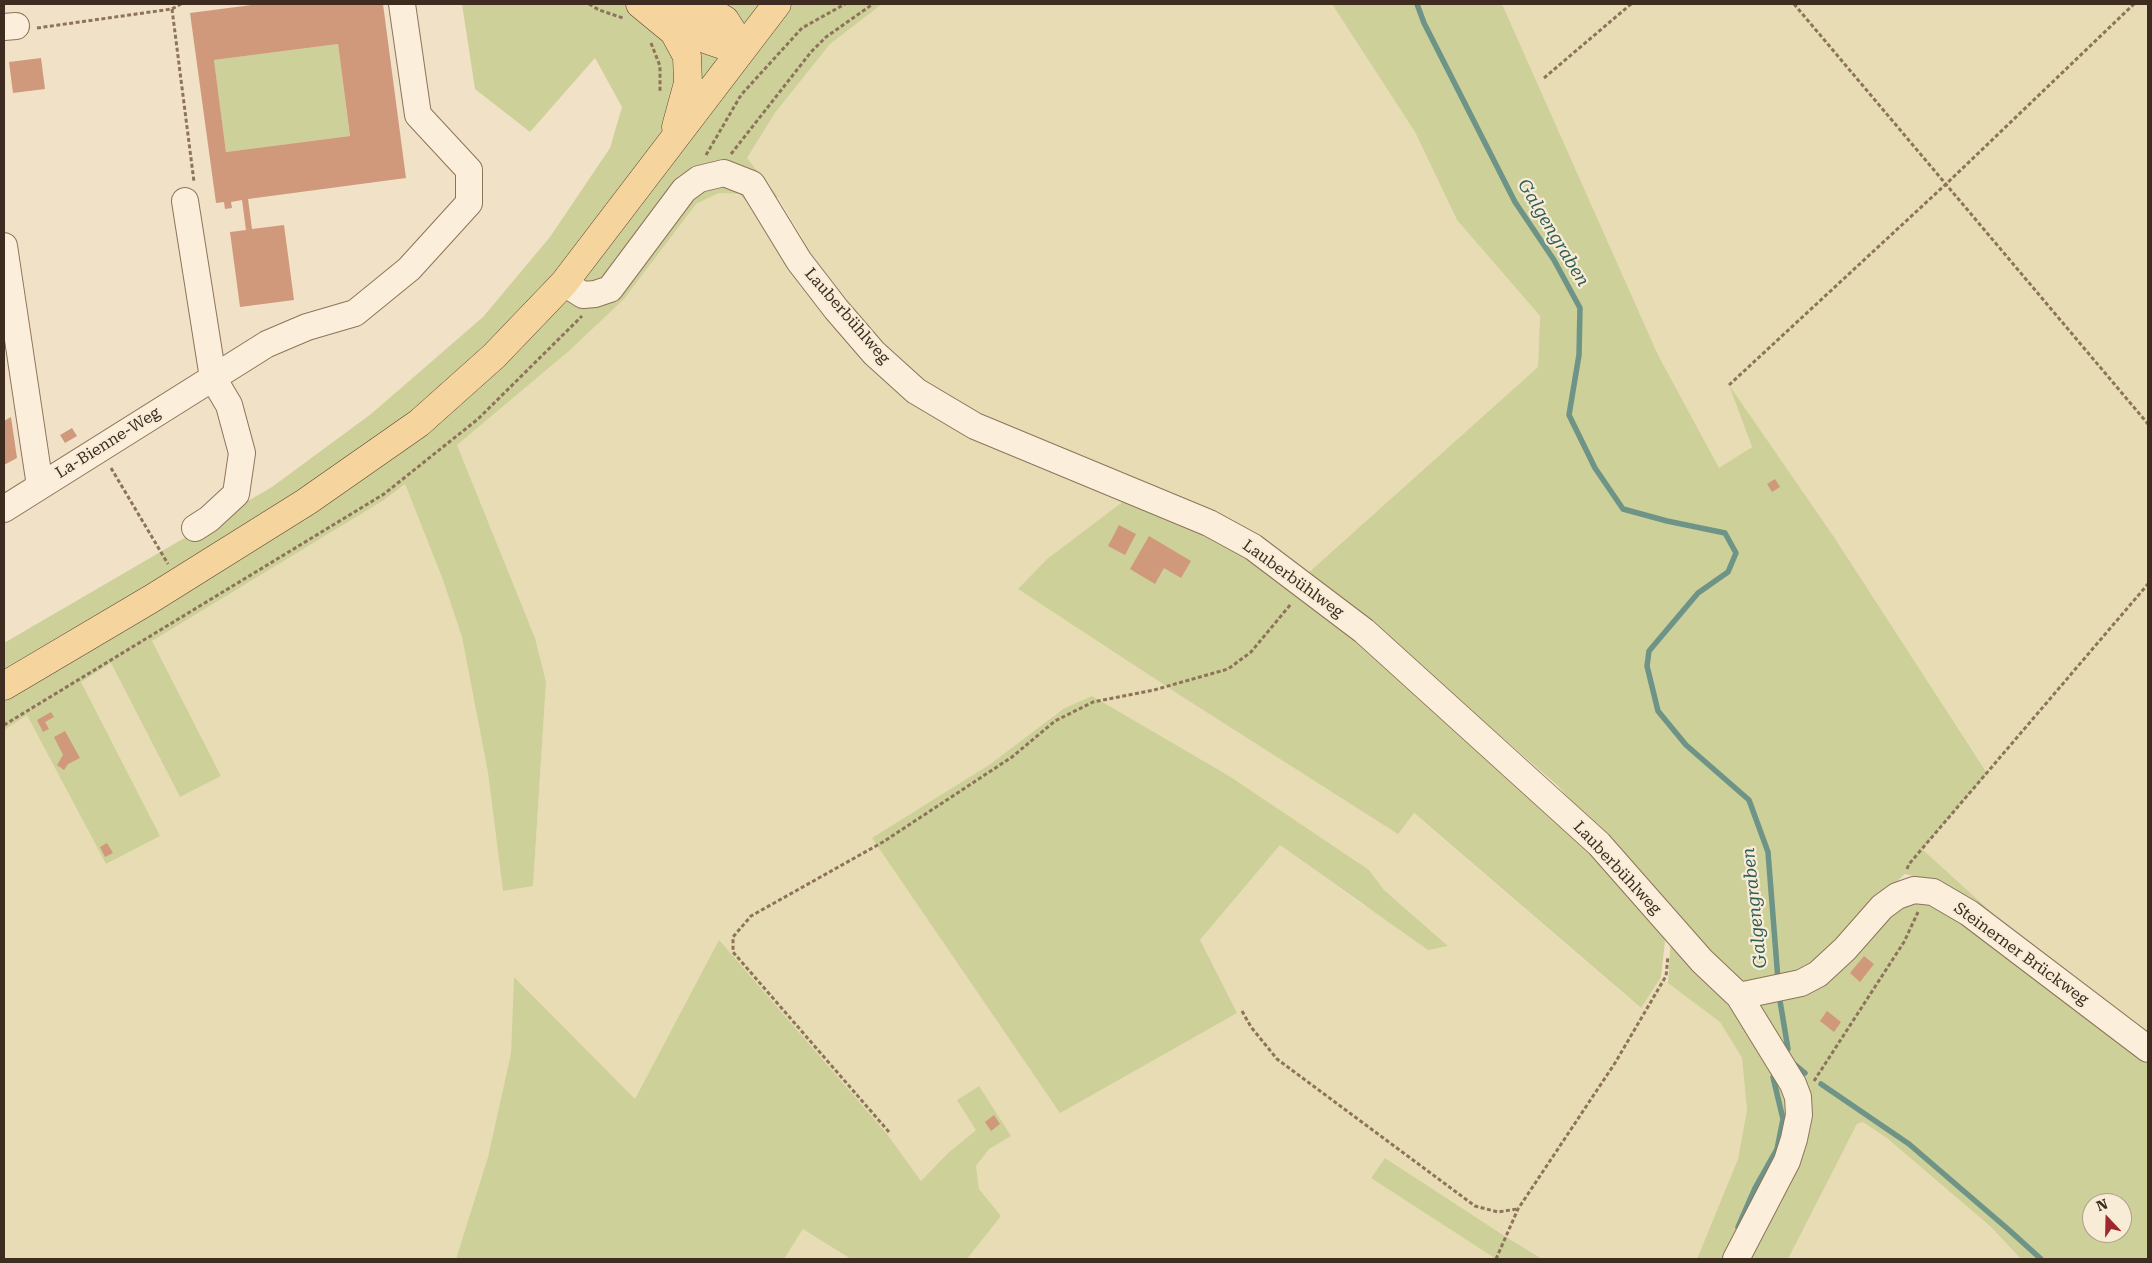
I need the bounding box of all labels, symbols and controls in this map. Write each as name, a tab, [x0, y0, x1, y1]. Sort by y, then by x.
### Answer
water label: Galgengraben	[1513, 176, 1593, 290]
street label: Lauberbühlweg	[800, 264, 894, 368]
street label: La-Bienne-Weg	[52, 403, 164, 483]
street label: Lauberbühlweg	[1239, 536, 1347, 622]
street label: Lauberbühlweg	[1569, 817, 1665, 919]
water label: Galgengraben	[1738, 847, 1772, 969]
street label: Steinerner Brückweg	[1950, 899, 2092, 1009]
north arrow	[2082, 1193, 2132, 1243]
text: N	[2094, 1196, 2110, 1214]

